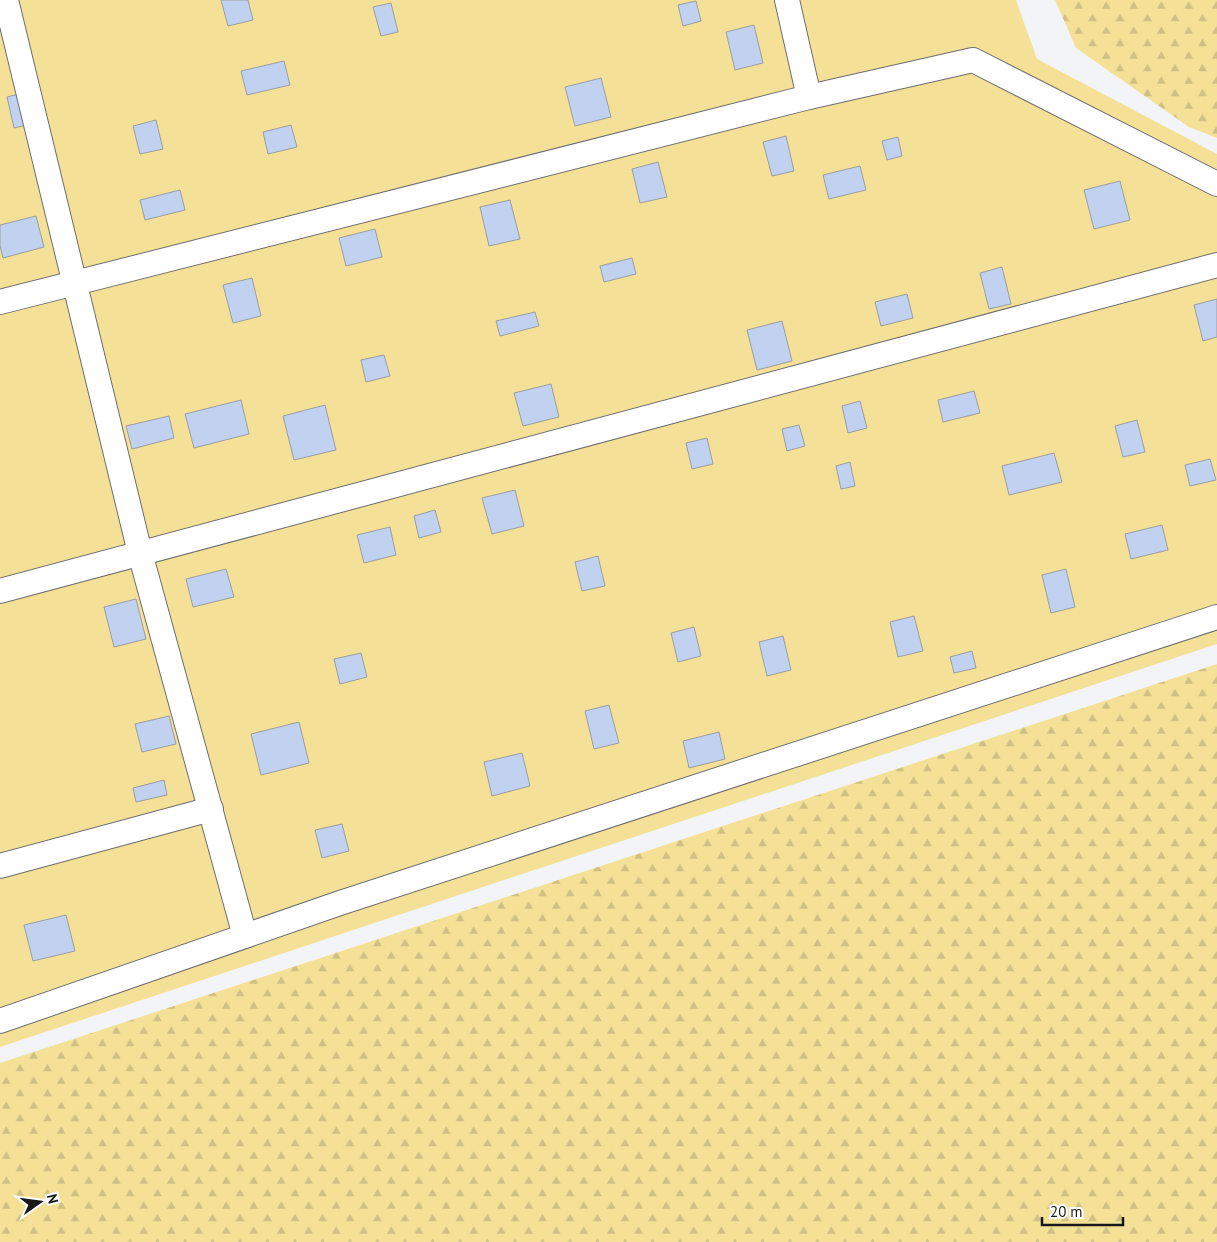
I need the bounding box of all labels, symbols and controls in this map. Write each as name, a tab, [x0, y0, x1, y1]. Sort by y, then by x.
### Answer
north arrow	[15, 1177, 65, 1227]
text: N	[43, 1192, 62, 1205]
scale bar	[1042, 1194, 1123, 1226]
text: 20 m	[1050, 1202, 1083, 1221]

